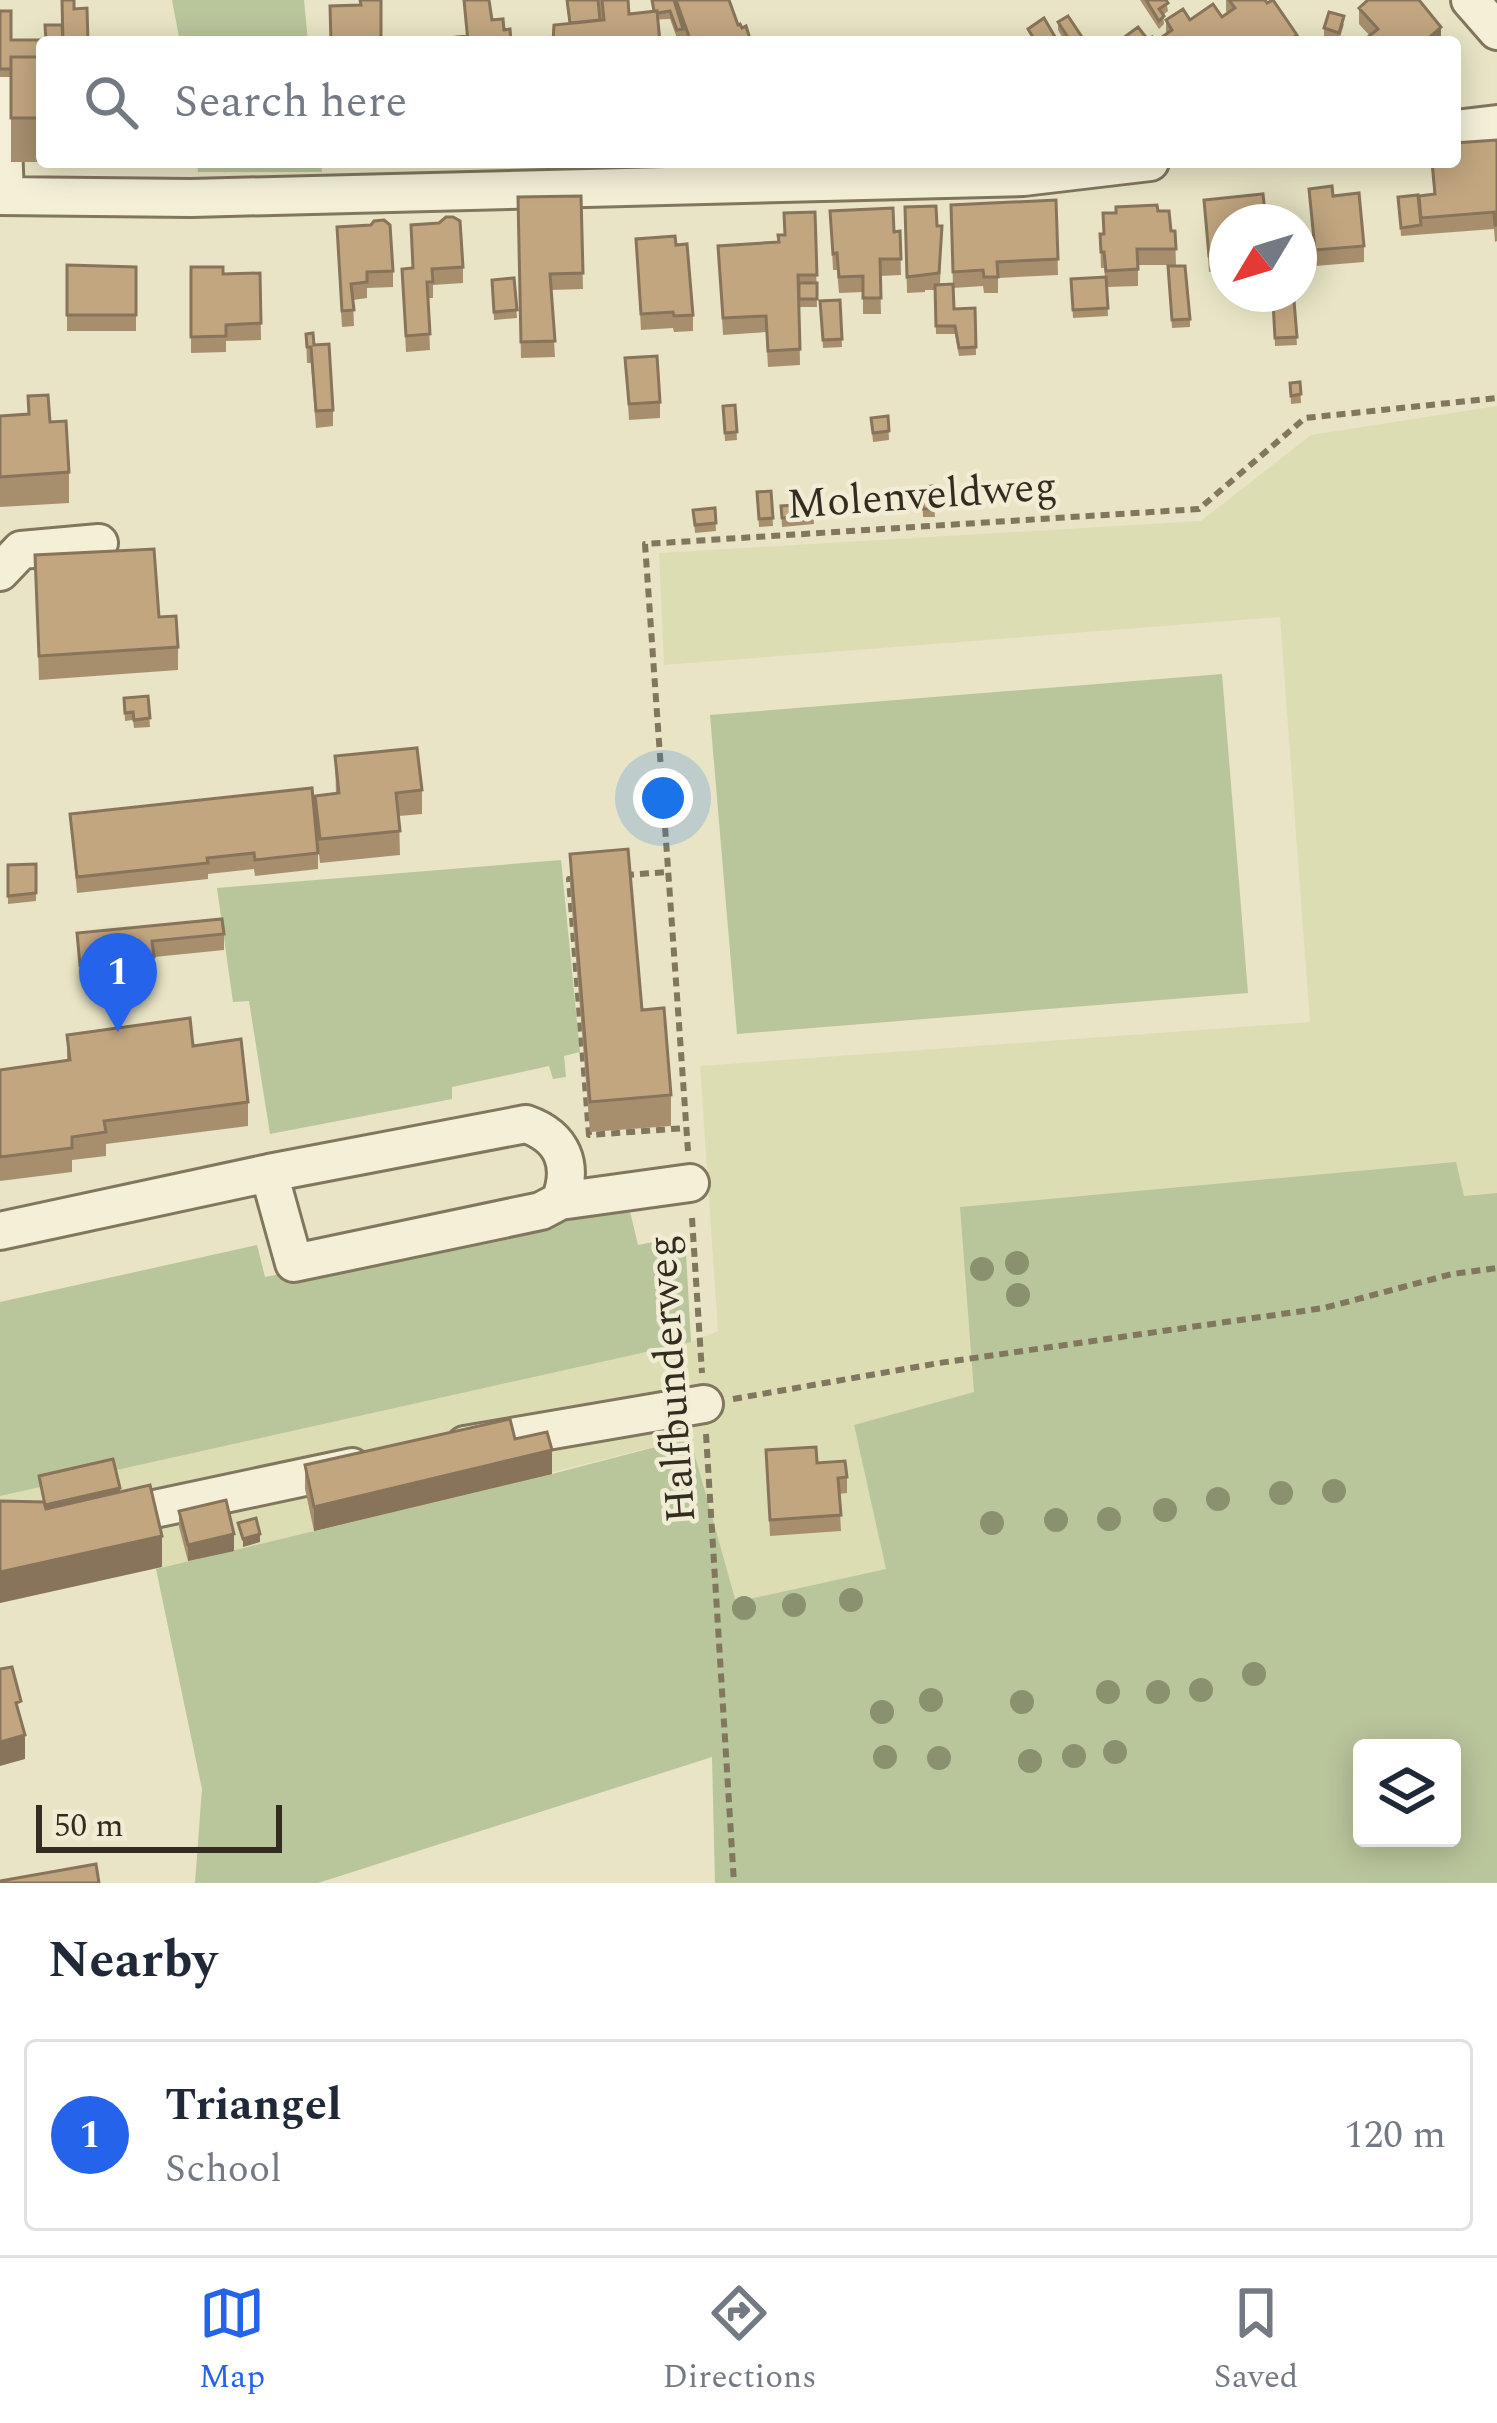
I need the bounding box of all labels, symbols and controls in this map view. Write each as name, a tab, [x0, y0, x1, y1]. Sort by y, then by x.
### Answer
search box	[36, 36, 1461, 168]
text: Search here	[174, 68, 407, 137]
icon: search	[78, 69, 144, 135]
north arrow	[1209, 204, 1317, 312]
street label: Molenveldweg	[785, 455, 1059, 537]
your location	[633, 768, 693, 828]
pin: 1	[79, 933, 157, 1032]
street label: Halfbunderweg	[631, 1233, 713, 1525]
map controls	[1353, 1739, 1461, 1847]
button: layers	[1353, 1739, 1461, 1847]
scale bar	[36, 1799, 282, 1852]
text: 50 m	[54, 1801, 124, 1851]
text: Nearby	[48, 1922, 217, 2000]
text: Triangel	[165, 2071, 342, 2140]
text: 1	[79, 2106, 101, 2165]
text: 120 m	[1344, 2106, 1446, 2165]
text: School	[165, 2140, 282, 2199]
tab: Map	[199, 2280, 265, 2402]
tab: Directions	[662, 2280, 816, 2402]
tab: Saved	[1214, 2280, 1298, 2402]

